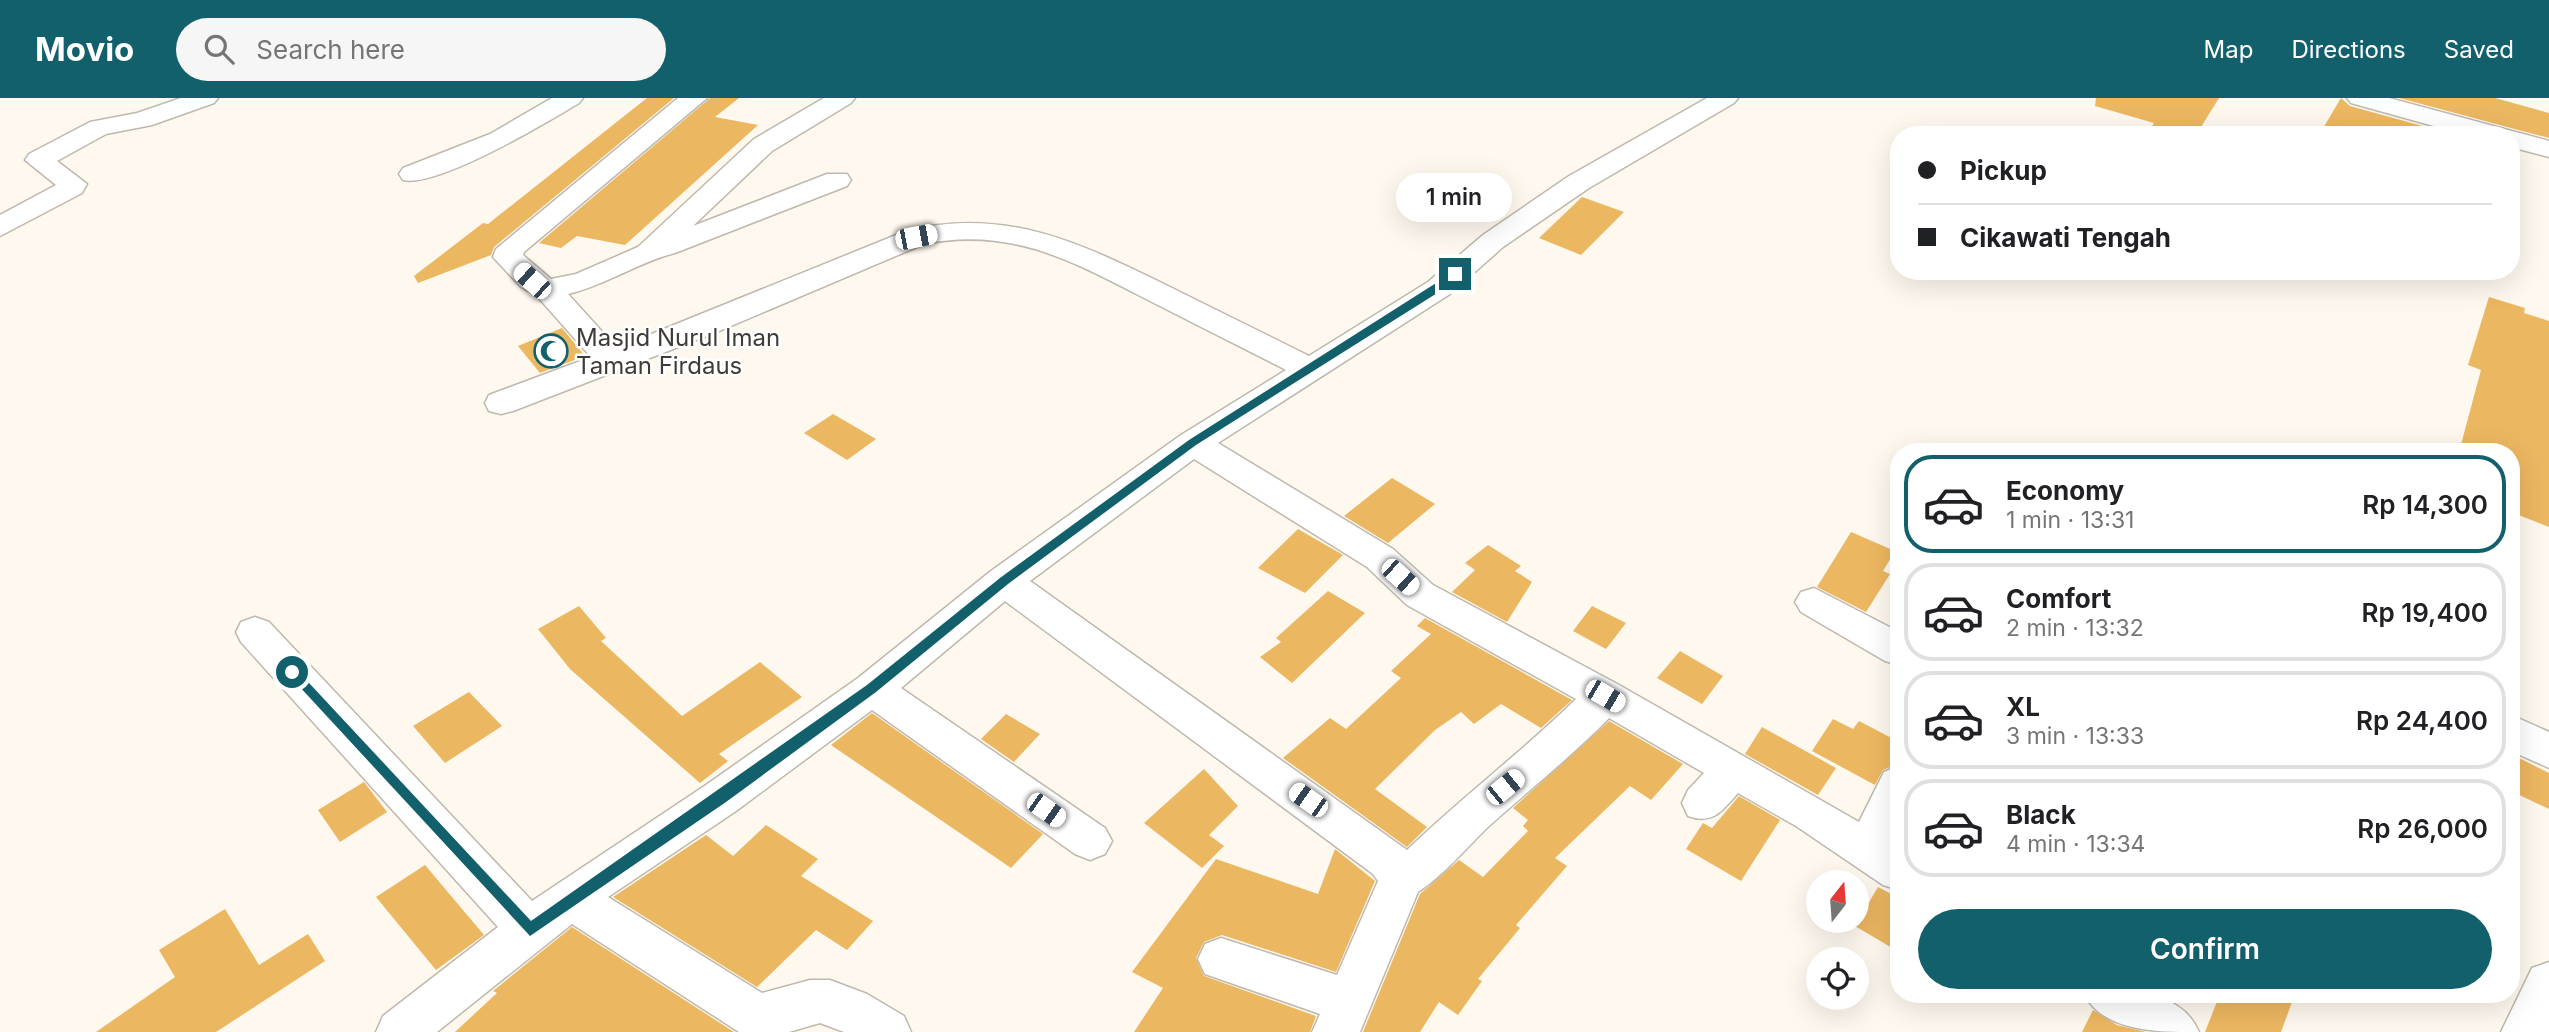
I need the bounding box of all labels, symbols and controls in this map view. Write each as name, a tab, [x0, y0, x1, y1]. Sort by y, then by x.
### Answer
search box	[176, 18, 666, 81]
text: Movio	[35, 29, 134, 69]
icon: search	[200, 30, 238, 68]
text: Search here	[256, 34, 405, 65]
text: Map	[2204, 35, 2253, 64]
text: Directions	[2291, 35, 2406, 64]
text: Saved	[2444, 35, 2514, 64]
text: Pickup	[1960, 155, 2047, 186]
callout: 1 min	[1397, 172, 1513, 222]
text: 1 min	[1426, 183, 1482, 211]
text: Cikawati Tengah	[1960, 222, 2171, 253]
car	[894, 223, 939, 251]
route end	[1439, 258, 1471, 290]
car	[510, 259, 555, 303]
place label: Masjid Nurul Iman Taman Firdaus	[576, 323, 780, 380]
mosque icon: Masjid Nurul Iman Taman Firdaus	[532, 332, 570, 370]
icon: car	[1922, 473, 1985, 536]
text: Economy	[2006, 475, 2124, 506]
text: Rp 14,300	[2362, 489, 2488, 520]
text: 1 min · 13:31	[2006, 506, 2134, 534]
car	[1378, 555, 1423, 599]
icon: car	[1922, 581, 1985, 644]
text: Comfort	[2006, 583, 2111, 614]
text: Rp 19,400	[2361, 597, 2488, 628]
text: 2 min · 13:32	[2006, 614, 2144, 642]
route start	[276, 656, 308, 688]
car	[1582, 676, 1629, 716]
icon: car	[1922, 689, 1985, 752]
text: XL	[2006, 691, 2040, 722]
text: Rp 24,400	[2356, 705, 2488, 736]
text: 3 min · 13:33	[2006, 722, 2144, 750]
car	[1483, 766, 1528, 808]
car	[1285, 779, 1332, 821]
car	[1023, 789, 1070, 831]
icon: car	[1922, 797, 1985, 860]
text: Black	[2006, 799, 2076, 830]
text: Rp 26,000	[2357, 813, 2488, 844]
text: 4 min · 13:34	[2006, 830, 2145, 858]
north arrow	[1806, 870, 1869, 933]
map controls	[1806, 870, 1869, 1010]
button: Confirm	[1918, 909, 2492, 989]
button: locate	[1806, 947, 1869, 1010]

